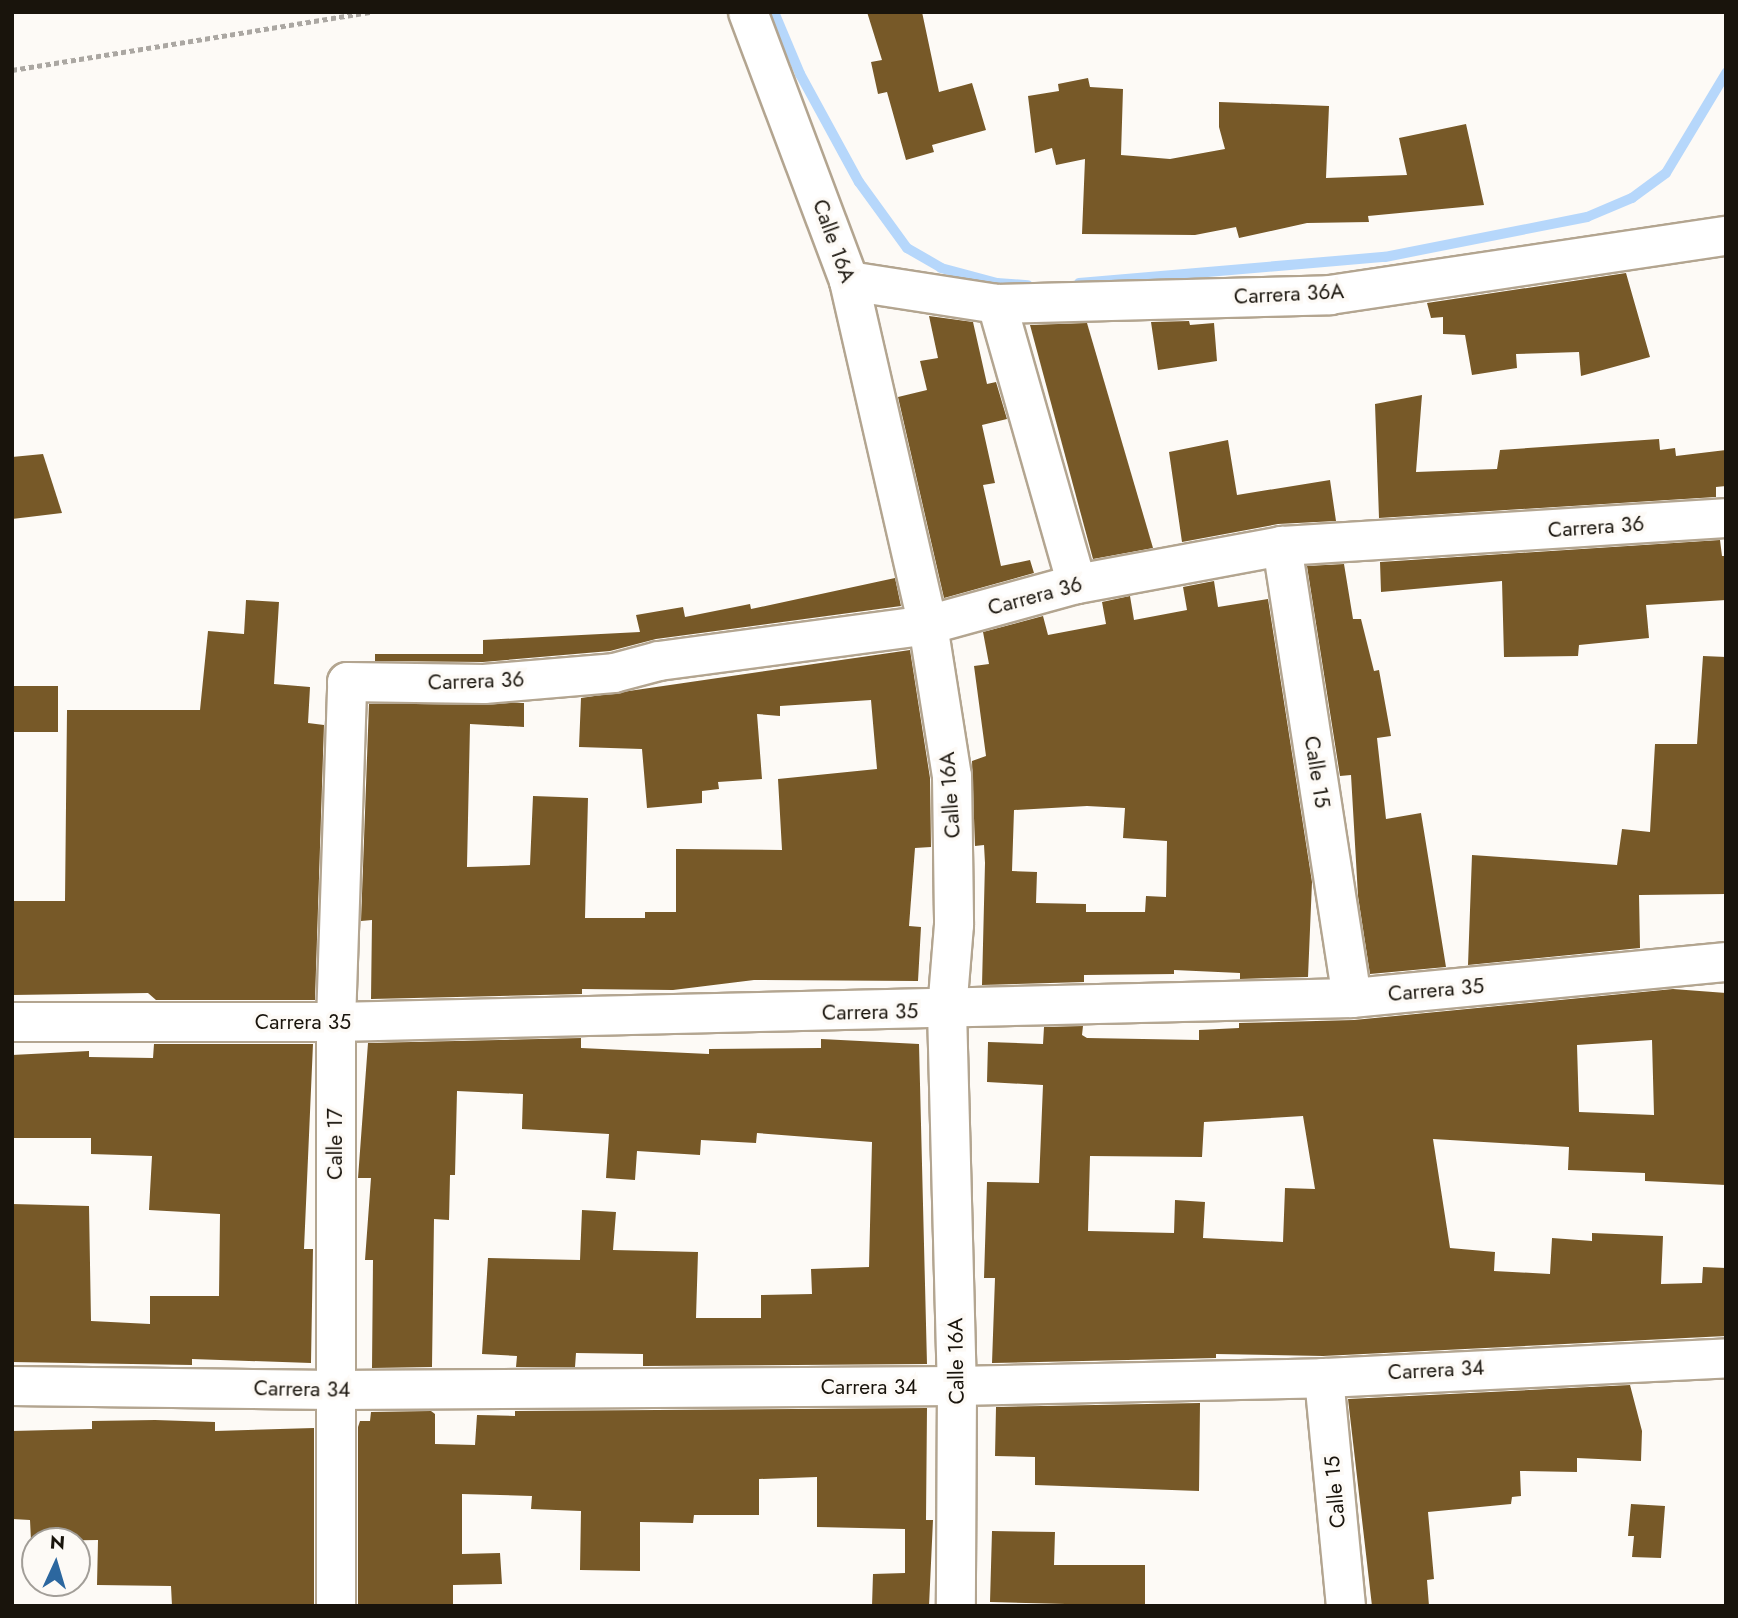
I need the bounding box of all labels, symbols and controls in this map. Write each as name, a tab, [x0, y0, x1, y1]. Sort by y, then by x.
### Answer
street label: Calle 16A	[807, 196, 861, 286]
street label: Carrera 36A	[1233, 279, 1345, 309]
street label: Carrera 36	[1547, 511, 1645, 543]
street label: Carrera 36	[985, 571, 1085, 621]
street label: Carrera 36	[427, 667, 525, 695]
street label: Calle 15	[1299, 734, 1335, 810]
street label: Calle 16A	[934, 751, 966, 839]
street label: Carrera 35	[1387, 973, 1485, 1007]
street label: Carrera 35	[822, 999, 918, 1025]
street label: Carrera 35	[255, 1009, 351, 1035]
street label: Calle 17	[322, 1108, 348, 1180]
street label: Calle 16A	[943, 1317, 969, 1405]
street label: Carrera 34	[1387, 1355, 1485, 1385]
street label: Carrera 34	[821, 1374, 917, 1400]
street label: Carrera 34	[253, 1376, 351, 1402]
street label: Calle 15	[1319, 1455, 1351, 1529]
north arrow	[21, 1527, 91, 1597]
text: N	[49, 1529, 66, 1557]

